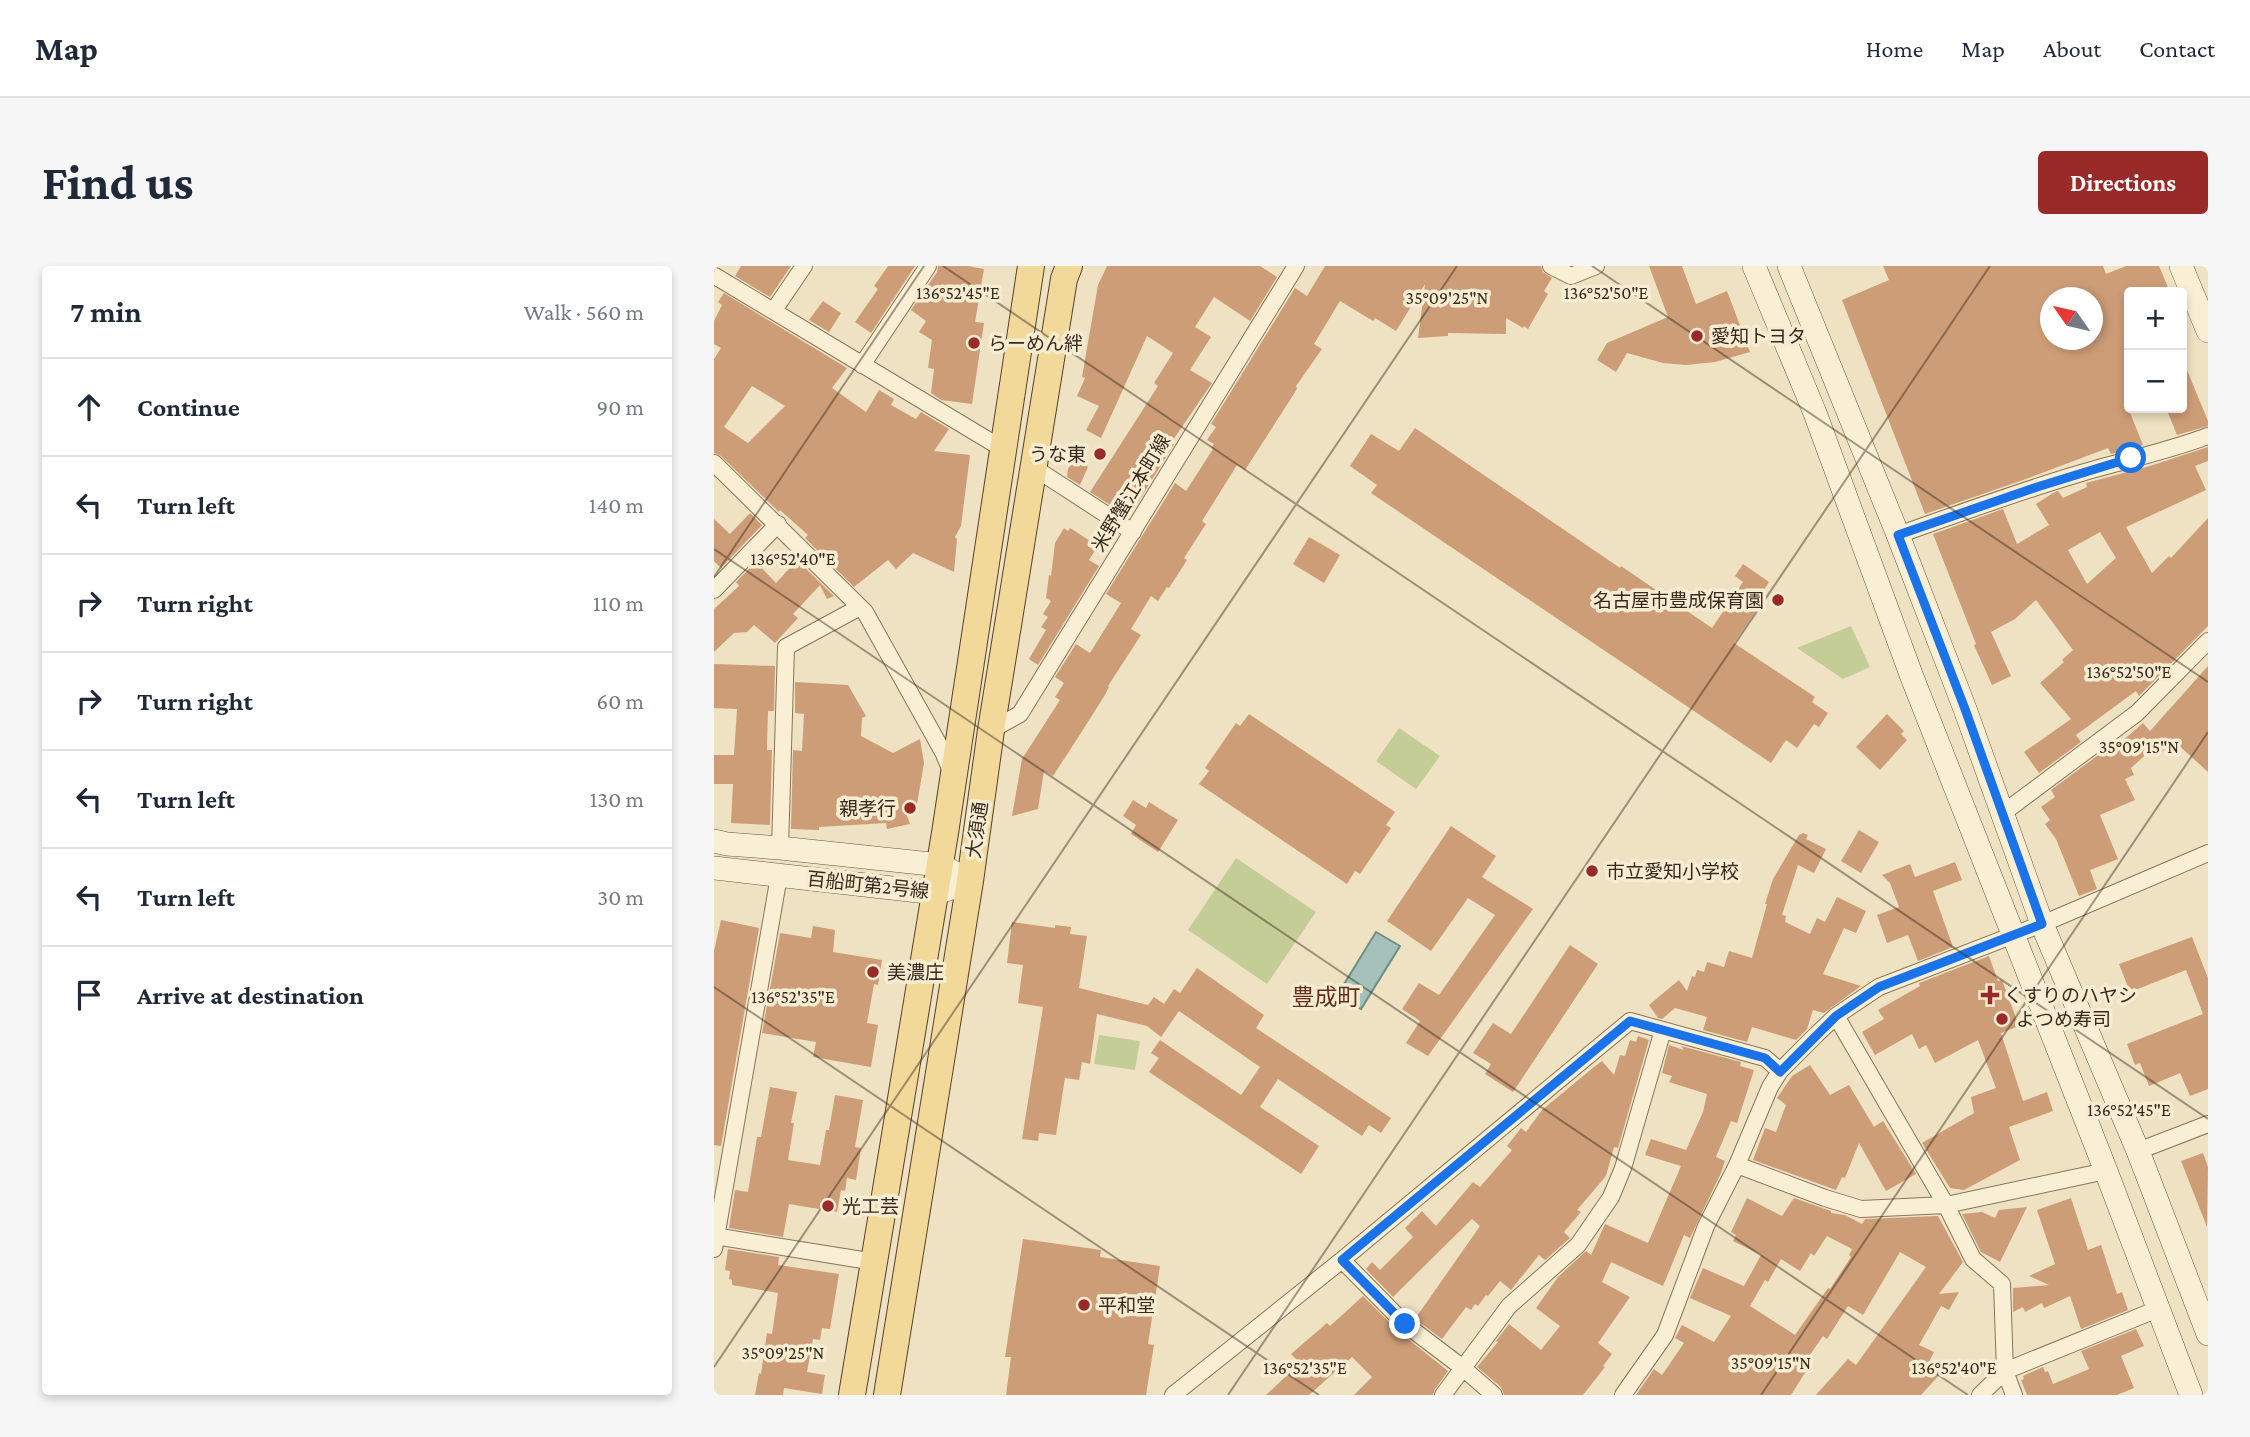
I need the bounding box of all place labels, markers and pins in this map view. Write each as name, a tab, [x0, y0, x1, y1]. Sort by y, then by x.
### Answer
place label: 愛知トヨタ	[1711, 326, 1806, 347]
marker: 愛知トヨタ	[1689, 328, 1705, 344]
place label: らーめん絆	[988, 333, 1083, 354]
marker: らーめん絆	[966, 335, 982, 351]
place label: うな東	[1029, 444, 1086, 465]
marker: うな東	[1092, 446, 1108, 462]
place label: 名古屋市豊成保育園	[1593, 590, 1764, 611]
marker: 名古屋市豊成保育園	[1770, 592, 1786, 608]
place label: 親孝行	[839, 798, 896, 819]
marker: 親孝行	[902, 800, 918, 816]
place label: 市立愛知小学校	[1606, 861, 1739, 882]
marker: 市立愛知小学校	[1584, 863, 1600, 879]
place label: 美濃庄	[887, 962, 944, 983]
marker: 美濃庄	[865, 964, 881, 980]
place label: くすりのハヤシ	[2004, 985, 2137, 1006]
marker: くすりのハヤシ	[1982, 987, 1998, 1003]
place label: よつめ寿司	[2016, 1009, 2111, 1030]
marker: よつめ寿司	[1994, 1011, 2010, 1027]
place label: 光工芸	[842, 1196, 899, 1217]
marker: 光工芸	[820, 1198, 836, 1214]
place label: 平和堂	[1098, 1295, 1155, 1316]
marker: 平和堂	[1076, 1297, 1092, 1313]

